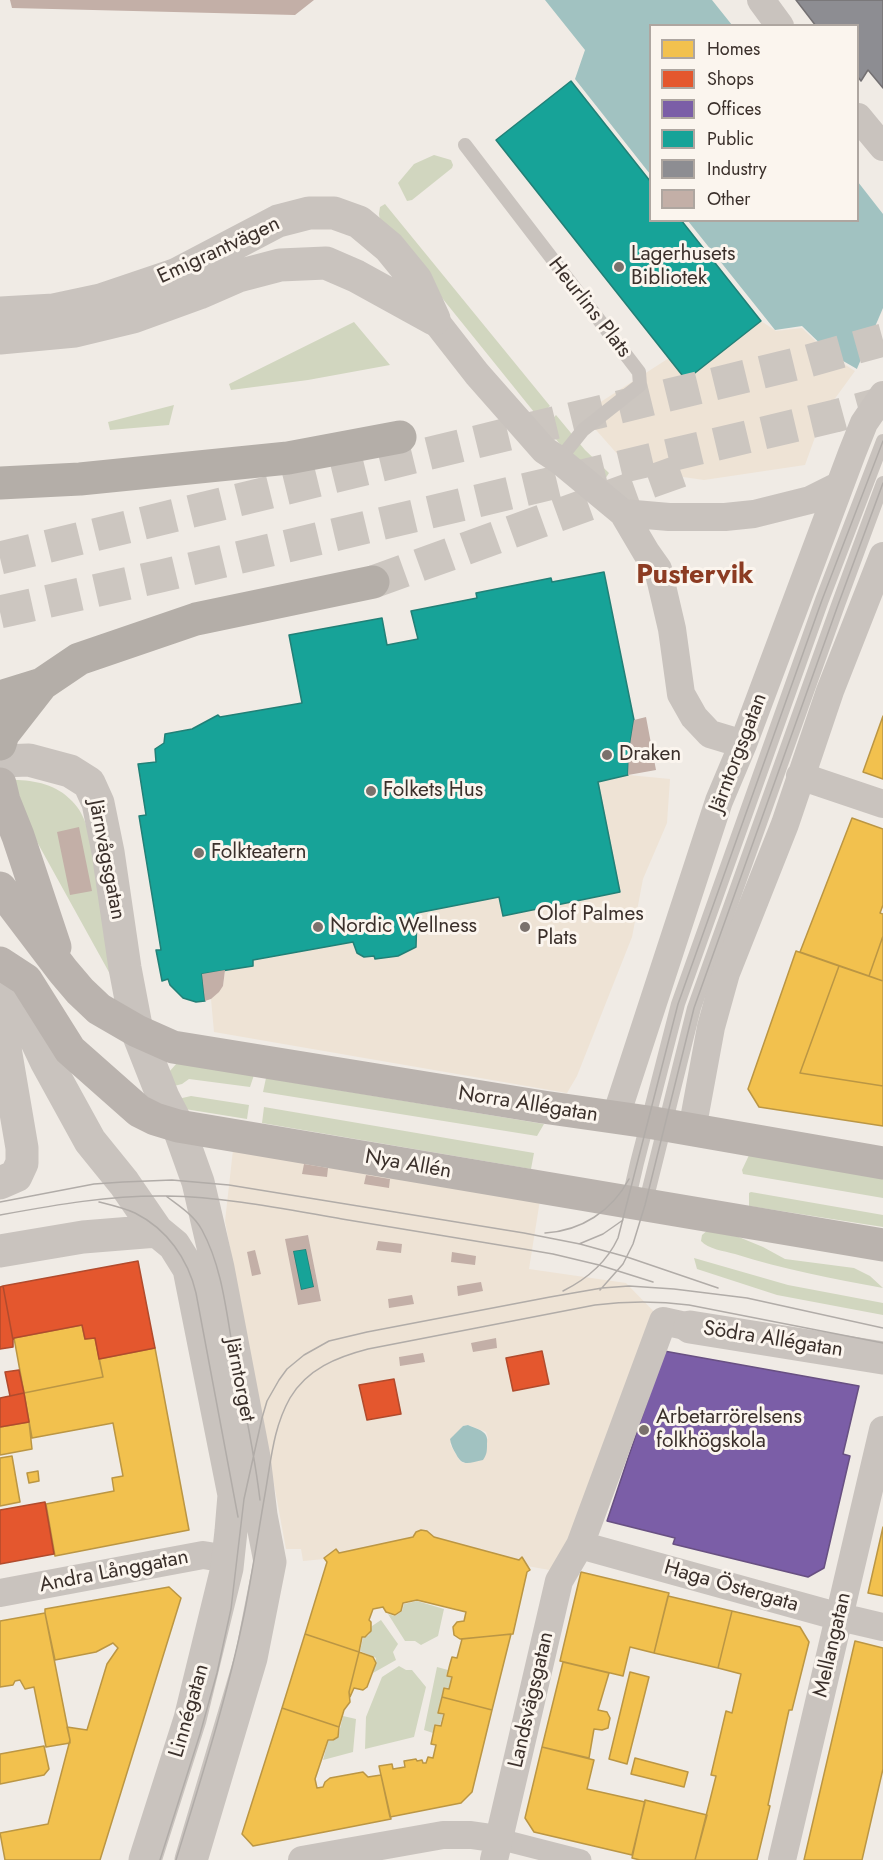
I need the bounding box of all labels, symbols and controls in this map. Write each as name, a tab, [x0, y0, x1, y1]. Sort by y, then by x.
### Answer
legend	[649, 24, 859, 222]
text: Homes	[707, 36, 760, 62]
text: Shops	[707, 66, 754, 92]
text: Offices	[707, 96, 761, 122]
text: Public	[707, 126, 754, 152]
text: Industry	[707, 156, 767, 182]
text: Other	[707, 186, 750, 212]
street label: Emigrantvägen	[154, 212, 284, 290]
place label: Lagerhusets Bibliotek	[631, 242, 735, 292]
street label: Heurlins Plats	[542, 253, 636, 363]
marker: Lagerhusets Bibliotek	[612, 260, 626, 274]
district label: Pustervik	[636, 560, 754, 592]
street label: Järntorgsgatan	[705, 690, 773, 816]
place label: Draken	[619, 742, 681, 768]
marker: Draken	[600, 748, 614, 762]
place label: Folkets Hus	[383, 778, 483, 804]
marker: Folkets Hus	[364, 784, 378, 798]
street label: Järnvågsgatan	[82, 798, 130, 922]
place label: Folkteatern	[211, 840, 306, 866]
marker: Folkteatern	[192, 846, 206, 860]
place label: Olof Palmes Plats	[537, 902, 644, 952]
place label: Nordic Wellness	[330, 914, 477, 940]
marker: Nordic Wellness	[311, 920, 325, 934]
marker: Olof Palmes Plats	[518, 920, 532, 934]
street label: Norra Allégatan	[456, 1082, 600, 1128]
street label: Nya Allén	[363, 1145, 453, 1185]
street label: Södra Allégatan	[701, 1317, 845, 1363]
street label: Järntorget	[219, 1336, 259, 1424]
place label: Arbetarrörelsens folkhögskola	[656, 1405, 802, 1455]
marker: Arbetarrörelsens folkhögskola	[637, 1423, 651, 1437]
street label: Andra Långgatan	[37, 1545, 191, 1599]
street label: Haga Östergata	[661, 1556, 801, 1618]
street label: Mellangatan	[809, 1590, 857, 1700]
street label: Landsvägsgatan	[504, 1629, 560, 1771]
street label: Linnégatan	[165, 1661, 215, 1761]

